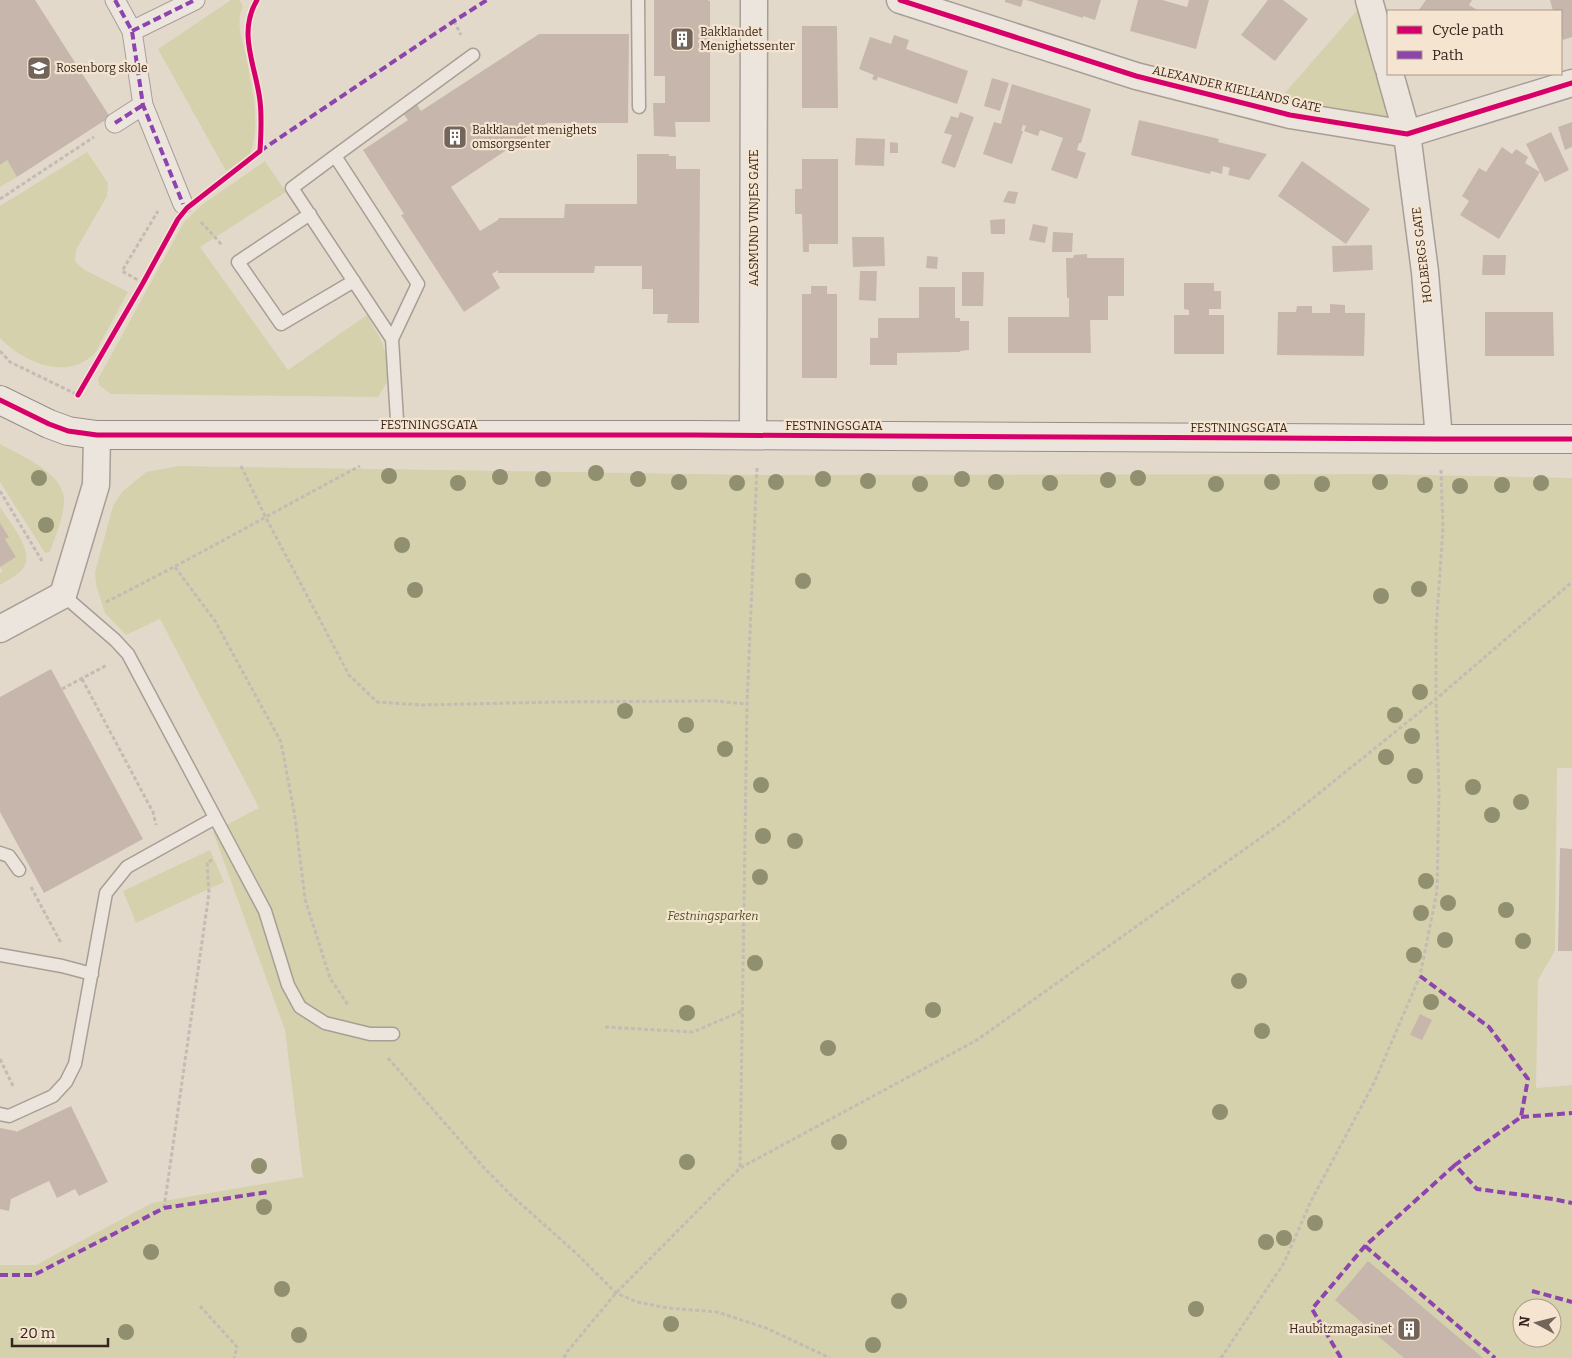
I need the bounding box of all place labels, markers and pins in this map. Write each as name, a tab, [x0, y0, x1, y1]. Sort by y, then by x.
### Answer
place label: Bakklandet Menighetssenter	[700, 25, 795, 53]
building icon: Bakklandet Menighetssenter	[669, 26, 695, 52]
school or university icon: Rosenborg skole	[26, 55, 52, 81]
place label: Rosenborg skole	[56, 61, 148, 75]
place label: Bakklandet menighets omsorgsenter	[472, 123, 597, 151]
building icon: Bakklandet menighets omsorgsenter	[442, 124, 468, 150]
building icon: Haubitzmagasinet	[1396, 1316, 1422, 1342]
place label: Haubitzmagasinet	[1289, 1322, 1393, 1336]

